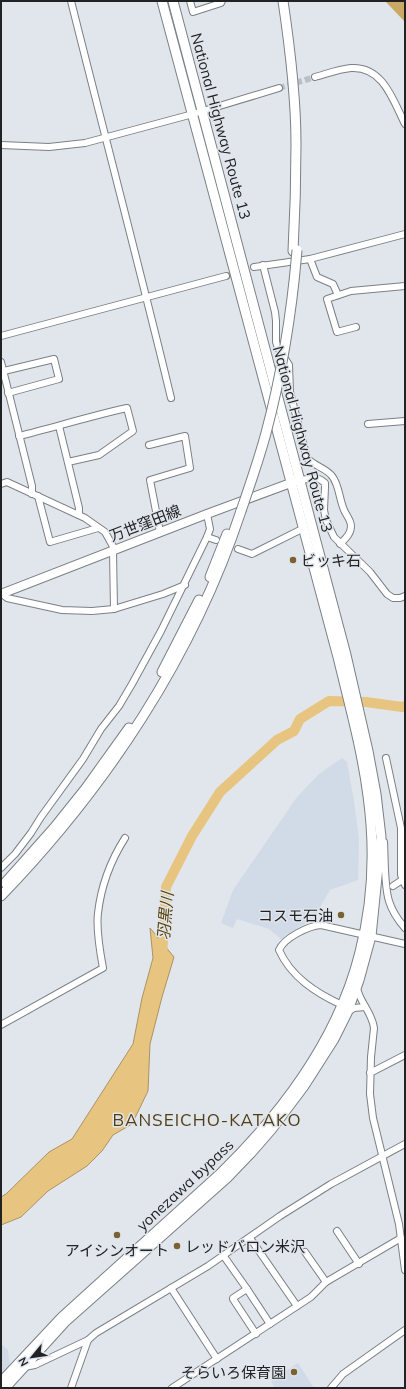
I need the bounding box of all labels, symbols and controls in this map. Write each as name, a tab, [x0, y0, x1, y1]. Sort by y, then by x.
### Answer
street label: National Highway Route 13	[187, 31, 255, 221]
street label: National Highway Route 13	[269, 344, 337, 534]
street label: 万世窪田線	[107, 501, 183, 545]
place label: ビッキ石	[301, 551, 361, 570]
marker: ビッキ石	[288, 555, 298, 565]
water label: 羽黒川	[153, 889, 177, 941]
place label: コスモ石油	[258, 906, 333, 925]
marker: コスモ石油	[336, 910, 346, 920]
district label: BANSEICHO-KATAKO	[112, 1109, 302, 1130]
street label: yonezawa bypass	[133, 1135, 237, 1235]
marker: アイシンオート	[112, 1230, 122, 1240]
place label: レッドバロン米沢	[185, 1237, 305, 1256]
place label: アイシンオート	[65, 1241, 169, 1260]
marker: レッドバロン米沢	[172, 1241, 182, 1251]
north arrow	[12, 1337, 52, 1377]
text: N	[15, 1355, 31, 1369]
place label: そらいろ保育園	[181, 1363, 286, 1382]
marker: そらいろ保育園	[289, 1367, 299, 1377]

